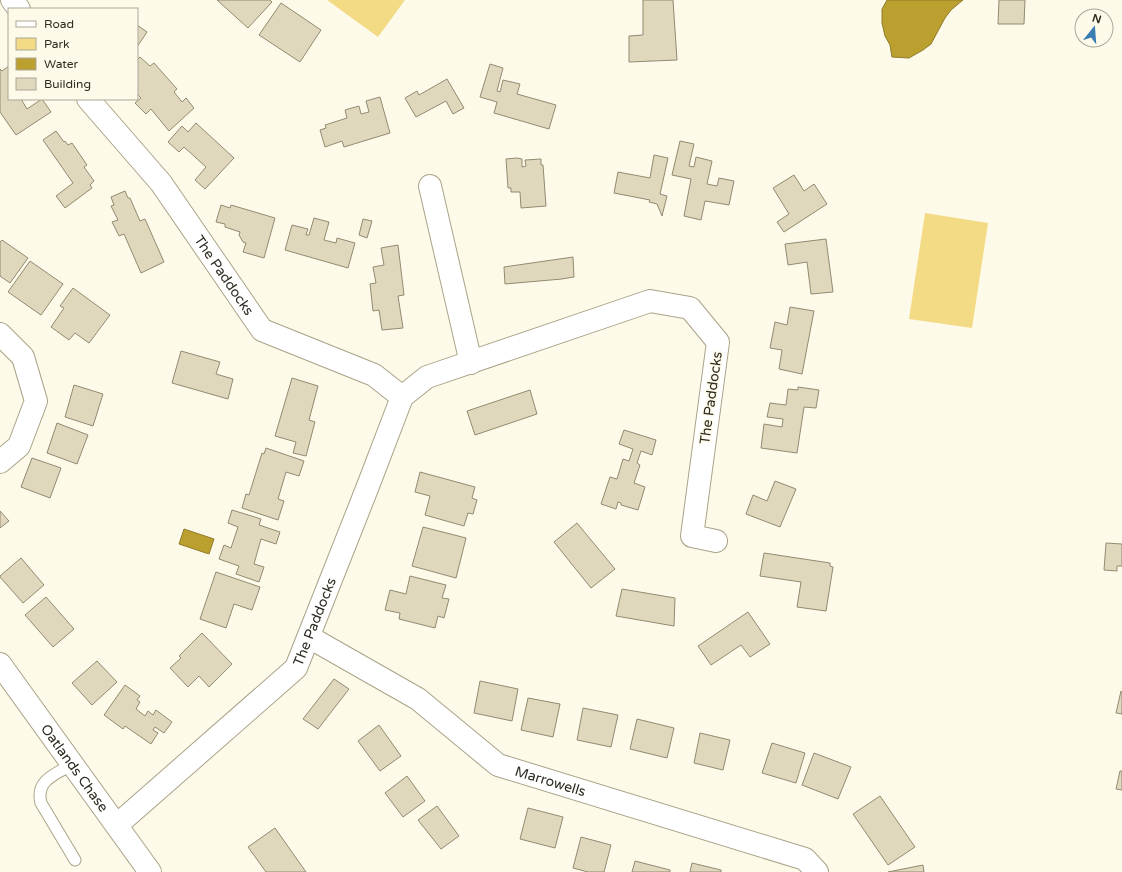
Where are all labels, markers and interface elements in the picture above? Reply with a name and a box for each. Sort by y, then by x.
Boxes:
legend [8,8,138,100]
north arrow [1074,8,1114,48]
text: N [1091,11,1103,26]
text: Road [44,17,74,31]
text: Park [44,37,70,51]
text: Water [44,57,79,71]
text: Building [44,77,91,91]
street label: The Paddocks [191,232,258,319]
street label: The Paddocks [696,350,726,445]
street label: The Paddocks [289,575,340,668]
street label: Oatlands Chase [37,721,112,815]
street label: Marrowells [513,762,588,800]

